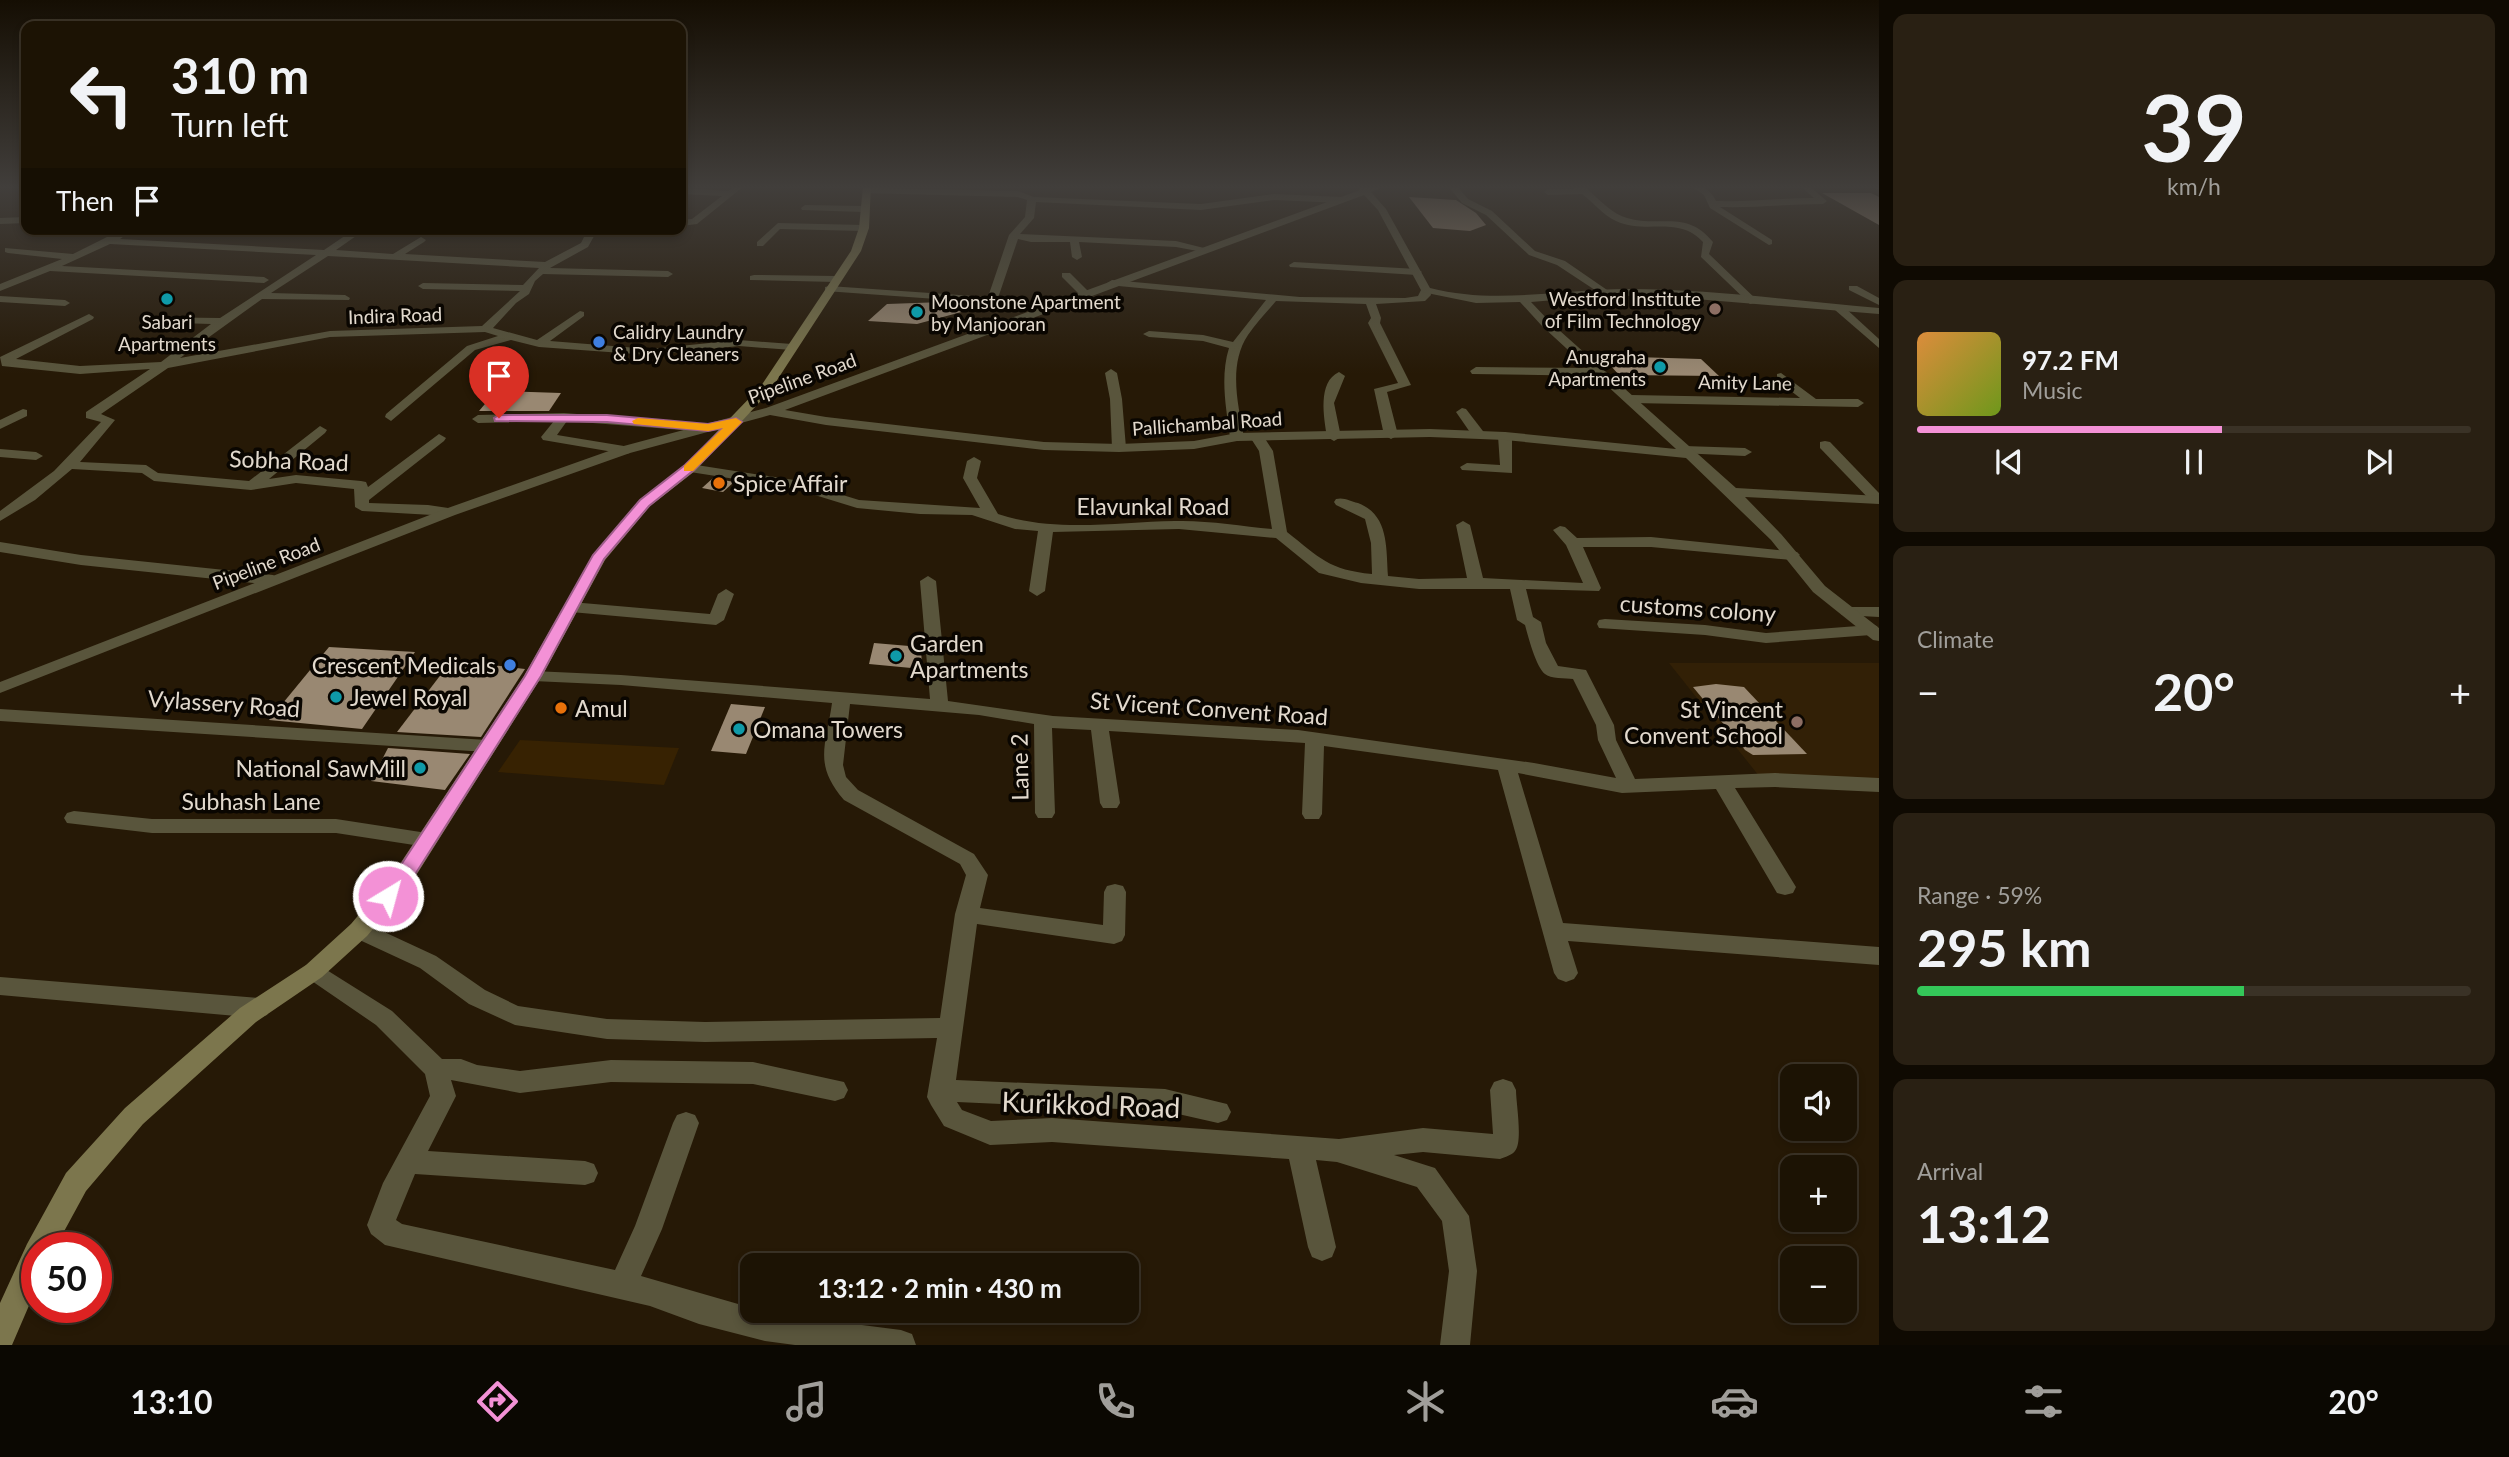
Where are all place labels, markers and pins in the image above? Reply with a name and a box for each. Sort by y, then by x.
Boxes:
place label: Westford Institute of Film Technology [1545,287,1701,332]
place label: Moonstone Apartment by Manjooran [931,290,1121,335]
marker: Sabari Apartments [159,291,175,307]
marker: Westford Institute of Film Technology [1707,301,1723,317]
marker: Moonstone Apartment by Manjooran [909,304,925,320]
place label: Sabari Apartments [118,310,216,355]
place label: Calidry Laundry & Dry Cleaners [613,320,744,365]
marker: Calidry Laundry & Dry Cleaners [591,334,607,350]
place label: Anugraha Apartments [1548,345,1646,390]
pin [469,346,529,418]
marker: Anugraha Apartments [1652,359,1668,375]
place label: Spice Affair [733,469,848,497]
marker: Spice Affair [711,475,727,491]
place label: Garden Apartments [910,629,1028,683]
marker: Garden Apartments [888,648,904,664]
place label: Crescent Medicals [312,651,496,679]
marker: Crescent Medicals [502,657,518,673]
place label: Jewel Royal [350,683,468,711]
marker: Jewel Royal [328,689,344,705]
place label: Amul [575,694,628,722]
place label: St Vincent Convent School [1624,695,1784,749]
marker: Amul [553,700,569,716]
marker: St Vincent Convent School [1789,714,1805,730]
place label: Omana Towers [753,715,903,743]
marker: Omana Towers [731,721,747,737]
place label: National SawMill [236,754,406,782]
marker: National SawMill [412,760,428,776]

